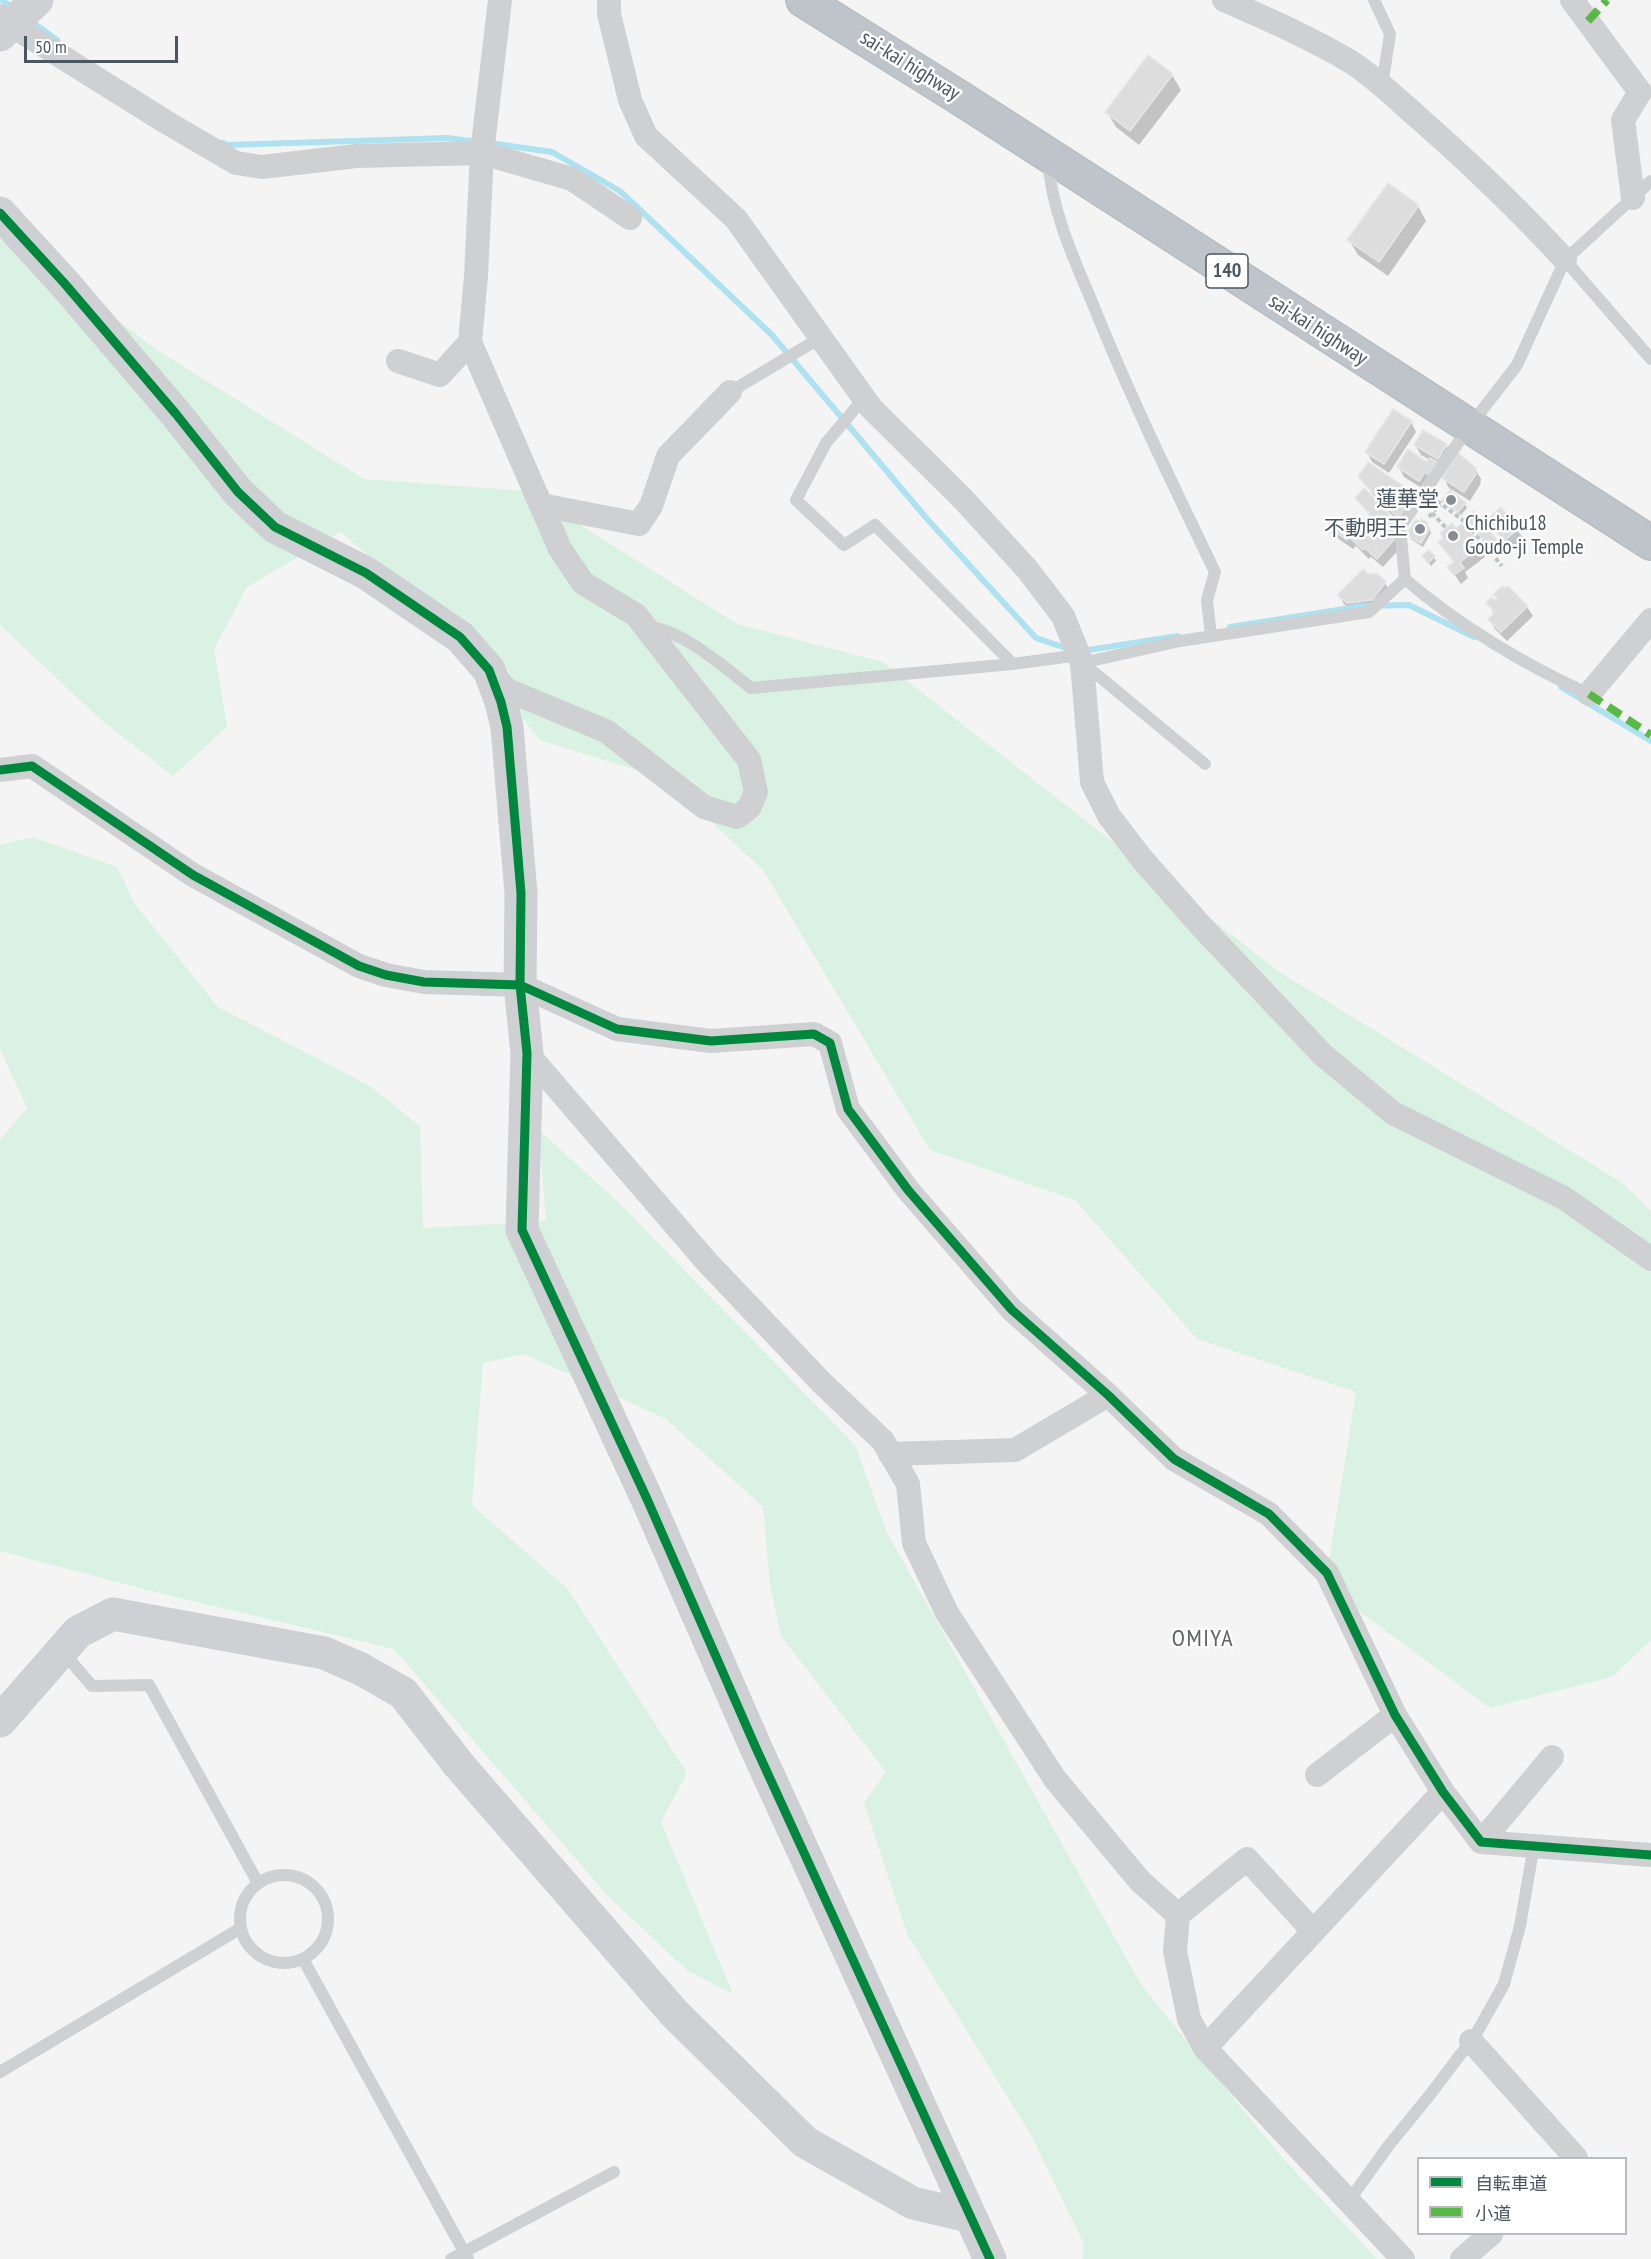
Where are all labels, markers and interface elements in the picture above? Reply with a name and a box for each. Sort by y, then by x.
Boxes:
scale bar [27,24,182,62]
street label: sai-kai highway [856,26,964,106]
text: 50 m [35,35,67,58]
road number: 140 [1206,254,1248,288]
street label: sai-kai highway [1264,289,1372,371]
place label: 蓮華堂 [1376,487,1439,513]
marker: 蓮華堂 [1444,493,1458,507]
place label: Chichibu18 Goudo-ji Temple [1465,511,1584,561]
place label: 不動明王 [1324,516,1408,542]
marker: 不動明王 [1413,522,1427,536]
marker: Chichibu18 Goudo-ji Temple [1446,529,1460,543]
district label: OMIYA [1172,1625,1234,1653]
legend [1417,2157,1627,2235]
text: 自転車道 [1475,2172,1547,2195]
text: 小道 [1475,2202,1511,2225]

